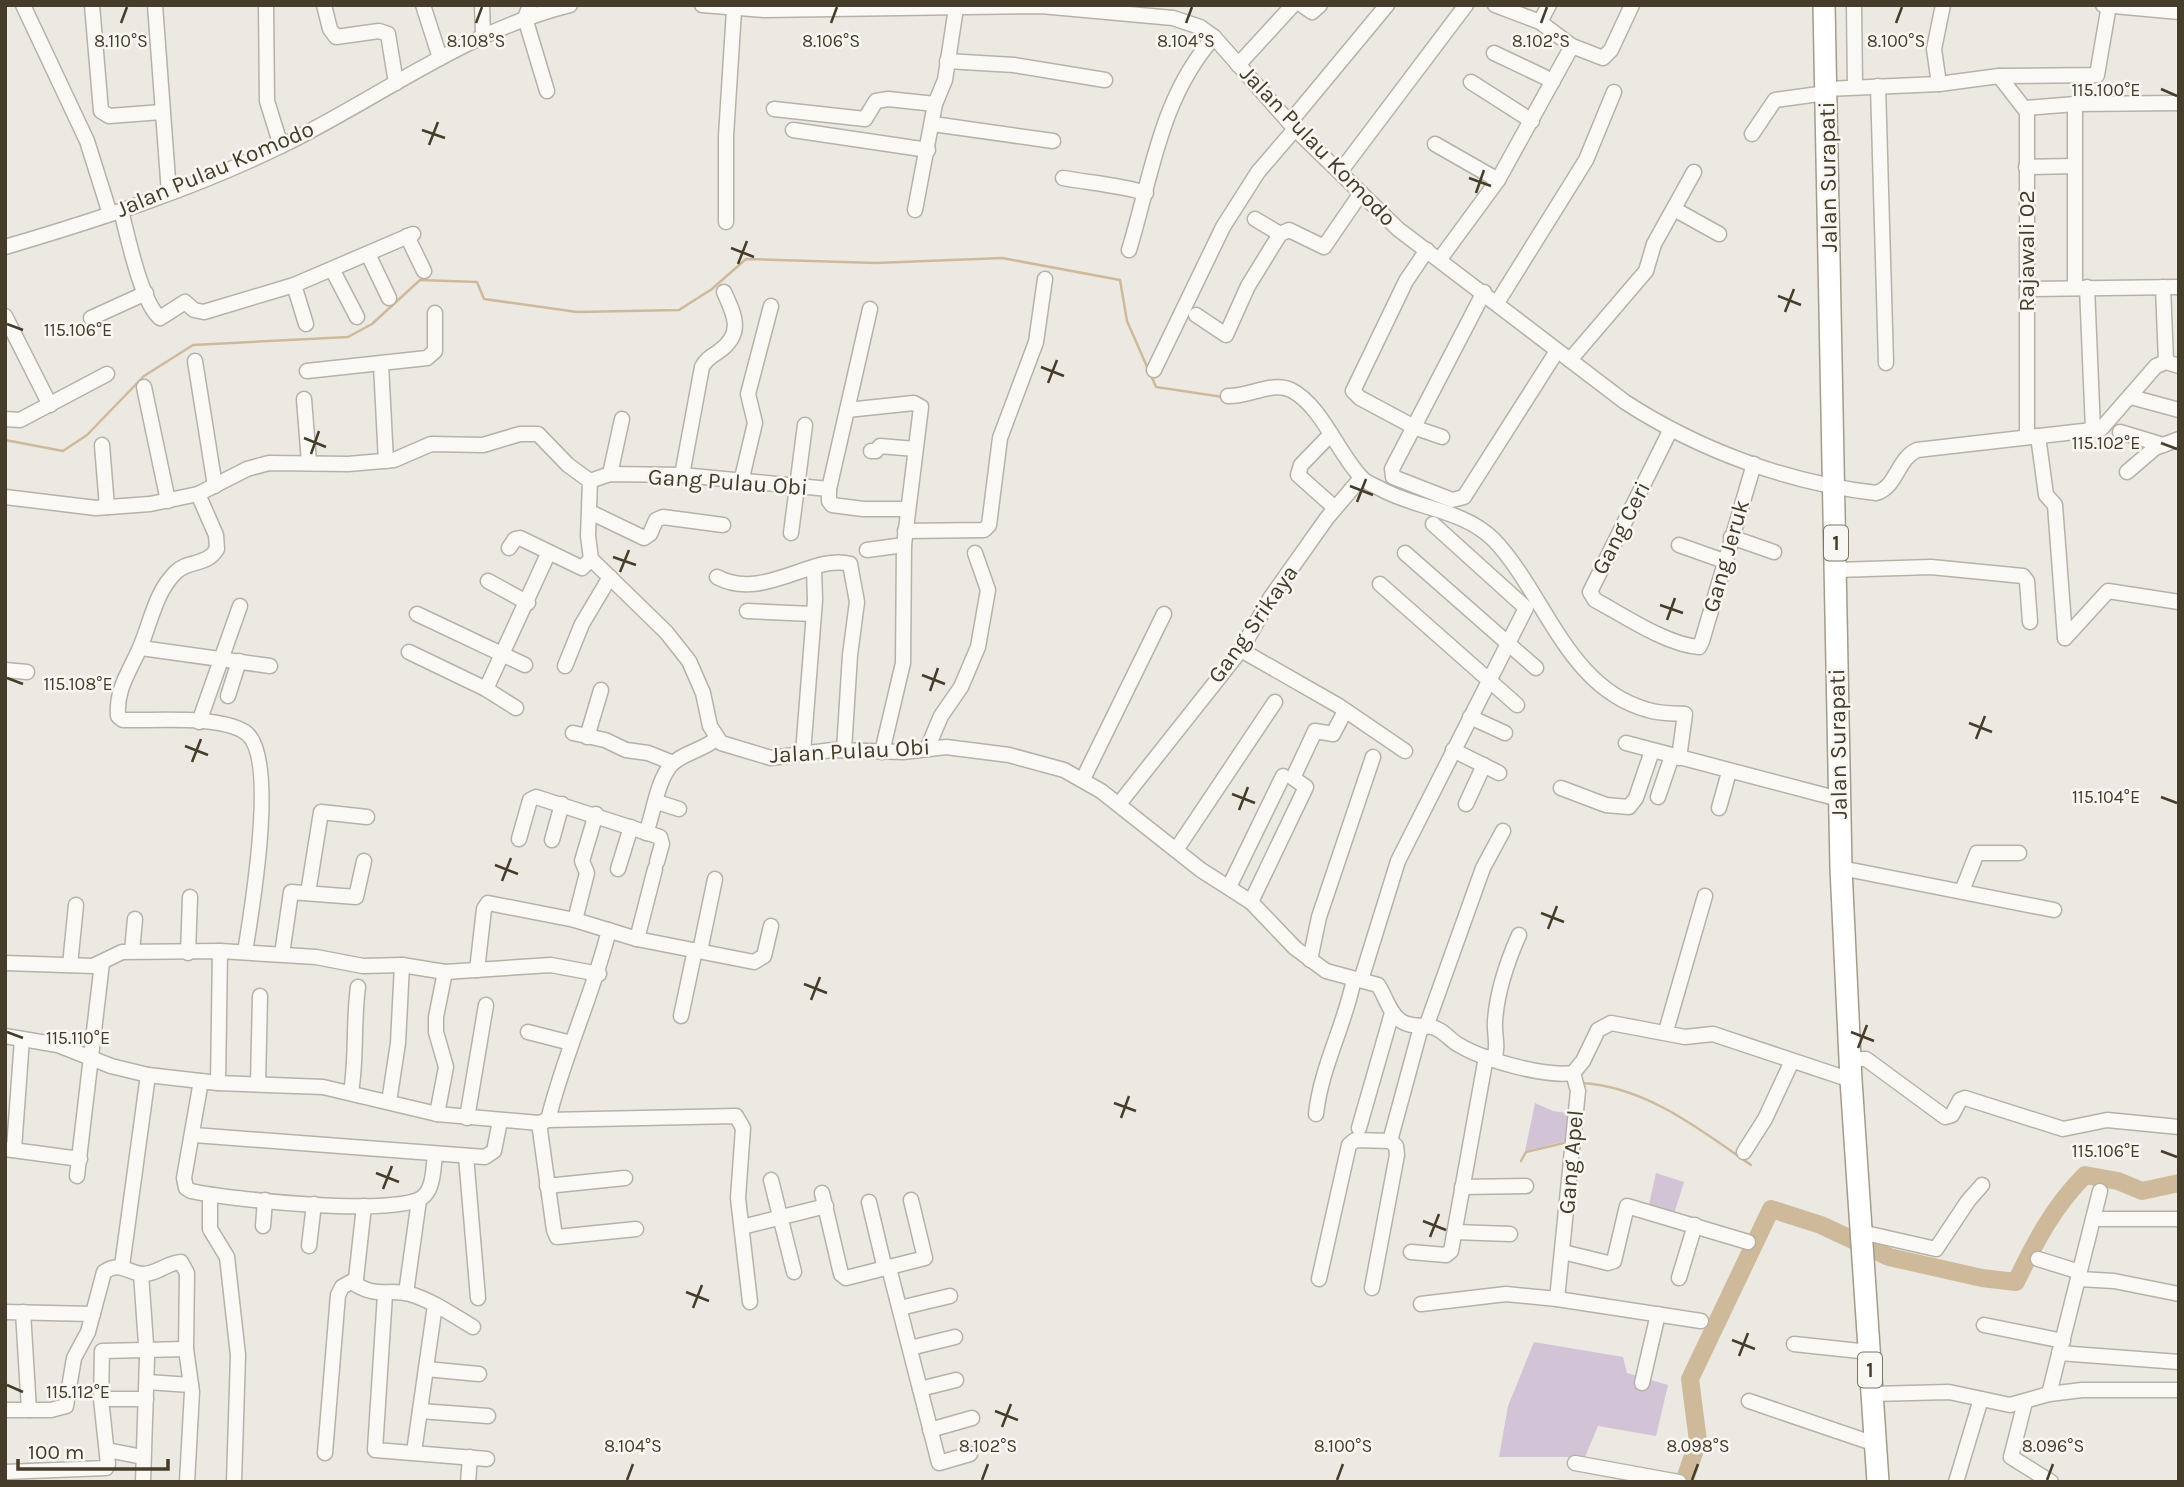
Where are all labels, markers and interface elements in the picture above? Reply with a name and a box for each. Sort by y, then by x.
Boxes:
text: 8.110°S [94,30,148,52]
text: 8.108°S [447,30,505,52]
text: 8.106°S [802,30,860,52]
text: 8.104°S [1157,30,1215,52]
text: 8.102°S [1512,30,1570,52]
text: 8.100°S [1867,30,1925,52]
street label: Jalan Pulau Komodo [1235,60,1401,232]
text: 115.100°E [2072,79,2140,101]
street label: Jalan Surapati [1813,101,1843,253]
street label: Jalan Pulau Komodo [112,115,318,223]
street label: Rajawali 02 [2013,190,2040,312]
text: 115.106°E [44,319,112,341]
text: 115.102°E [2072,432,2140,454]
street label: Gang Pulau Obi [647,463,809,501]
street label: Gang Ceri [1586,477,1656,579]
street label: Gang Jeruk [1697,496,1755,616]
road number: 1 [1824,526,1848,560]
street label: Gang Srikaya [1202,560,1304,688]
street label: Jalan Surapati [1823,668,1853,820]
text: 115.108°E [43,673,113,695]
street label: Jalan Pulau Obi [769,733,931,769]
text: 115.104°E [2072,786,2140,808]
text: 115.110°E [46,1027,110,1049]
street label: Gang Apel [1553,1109,1589,1215]
text: 115.106°E [2072,1140,2140,1162]
road number: 1 [1858,1352,1882,1388]
text: 115.112°E [46,1381,110,1403]
scale bar [18,1428,168,1472]
text: 8.104°S [604,1435,662,1457]
text: 8.102°S [959,1435,1017,1457]
text: 8.100°S [1314,1435,1372,1457]
text: 8.098°S [1666,1435,1730,1457]
text: 8.096°S [2022,1435,2084,1457]
text: 100 m [28,1440,85,1464]

